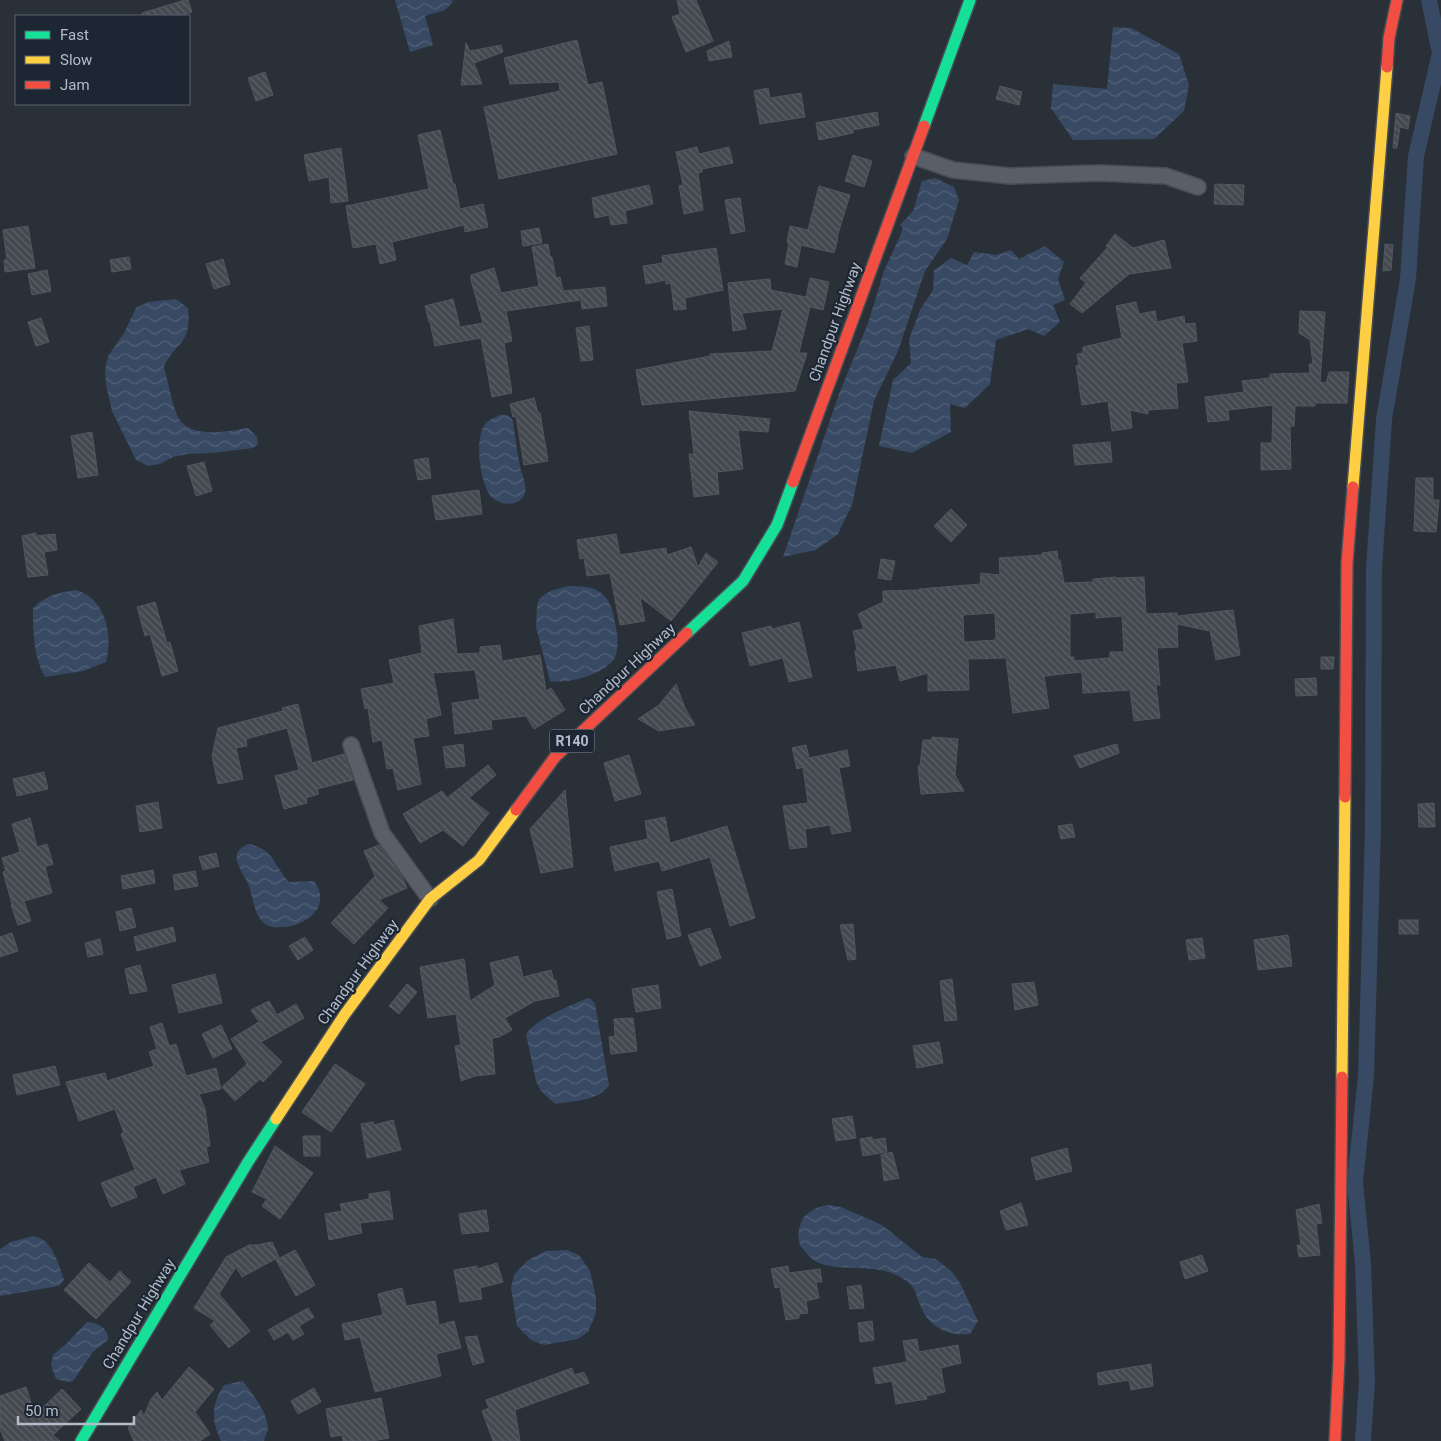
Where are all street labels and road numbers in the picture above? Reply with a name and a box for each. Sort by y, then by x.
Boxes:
street label: Chandpur Highway [805,260,865,384]
street label: Chandpur Highway [575,619,679,719]
road number: R140 [550,729,594,752]
street label: Chandpur Highway [314,916,402,1028]
street label: Chandpur Highway [99,1255,179,1373]

